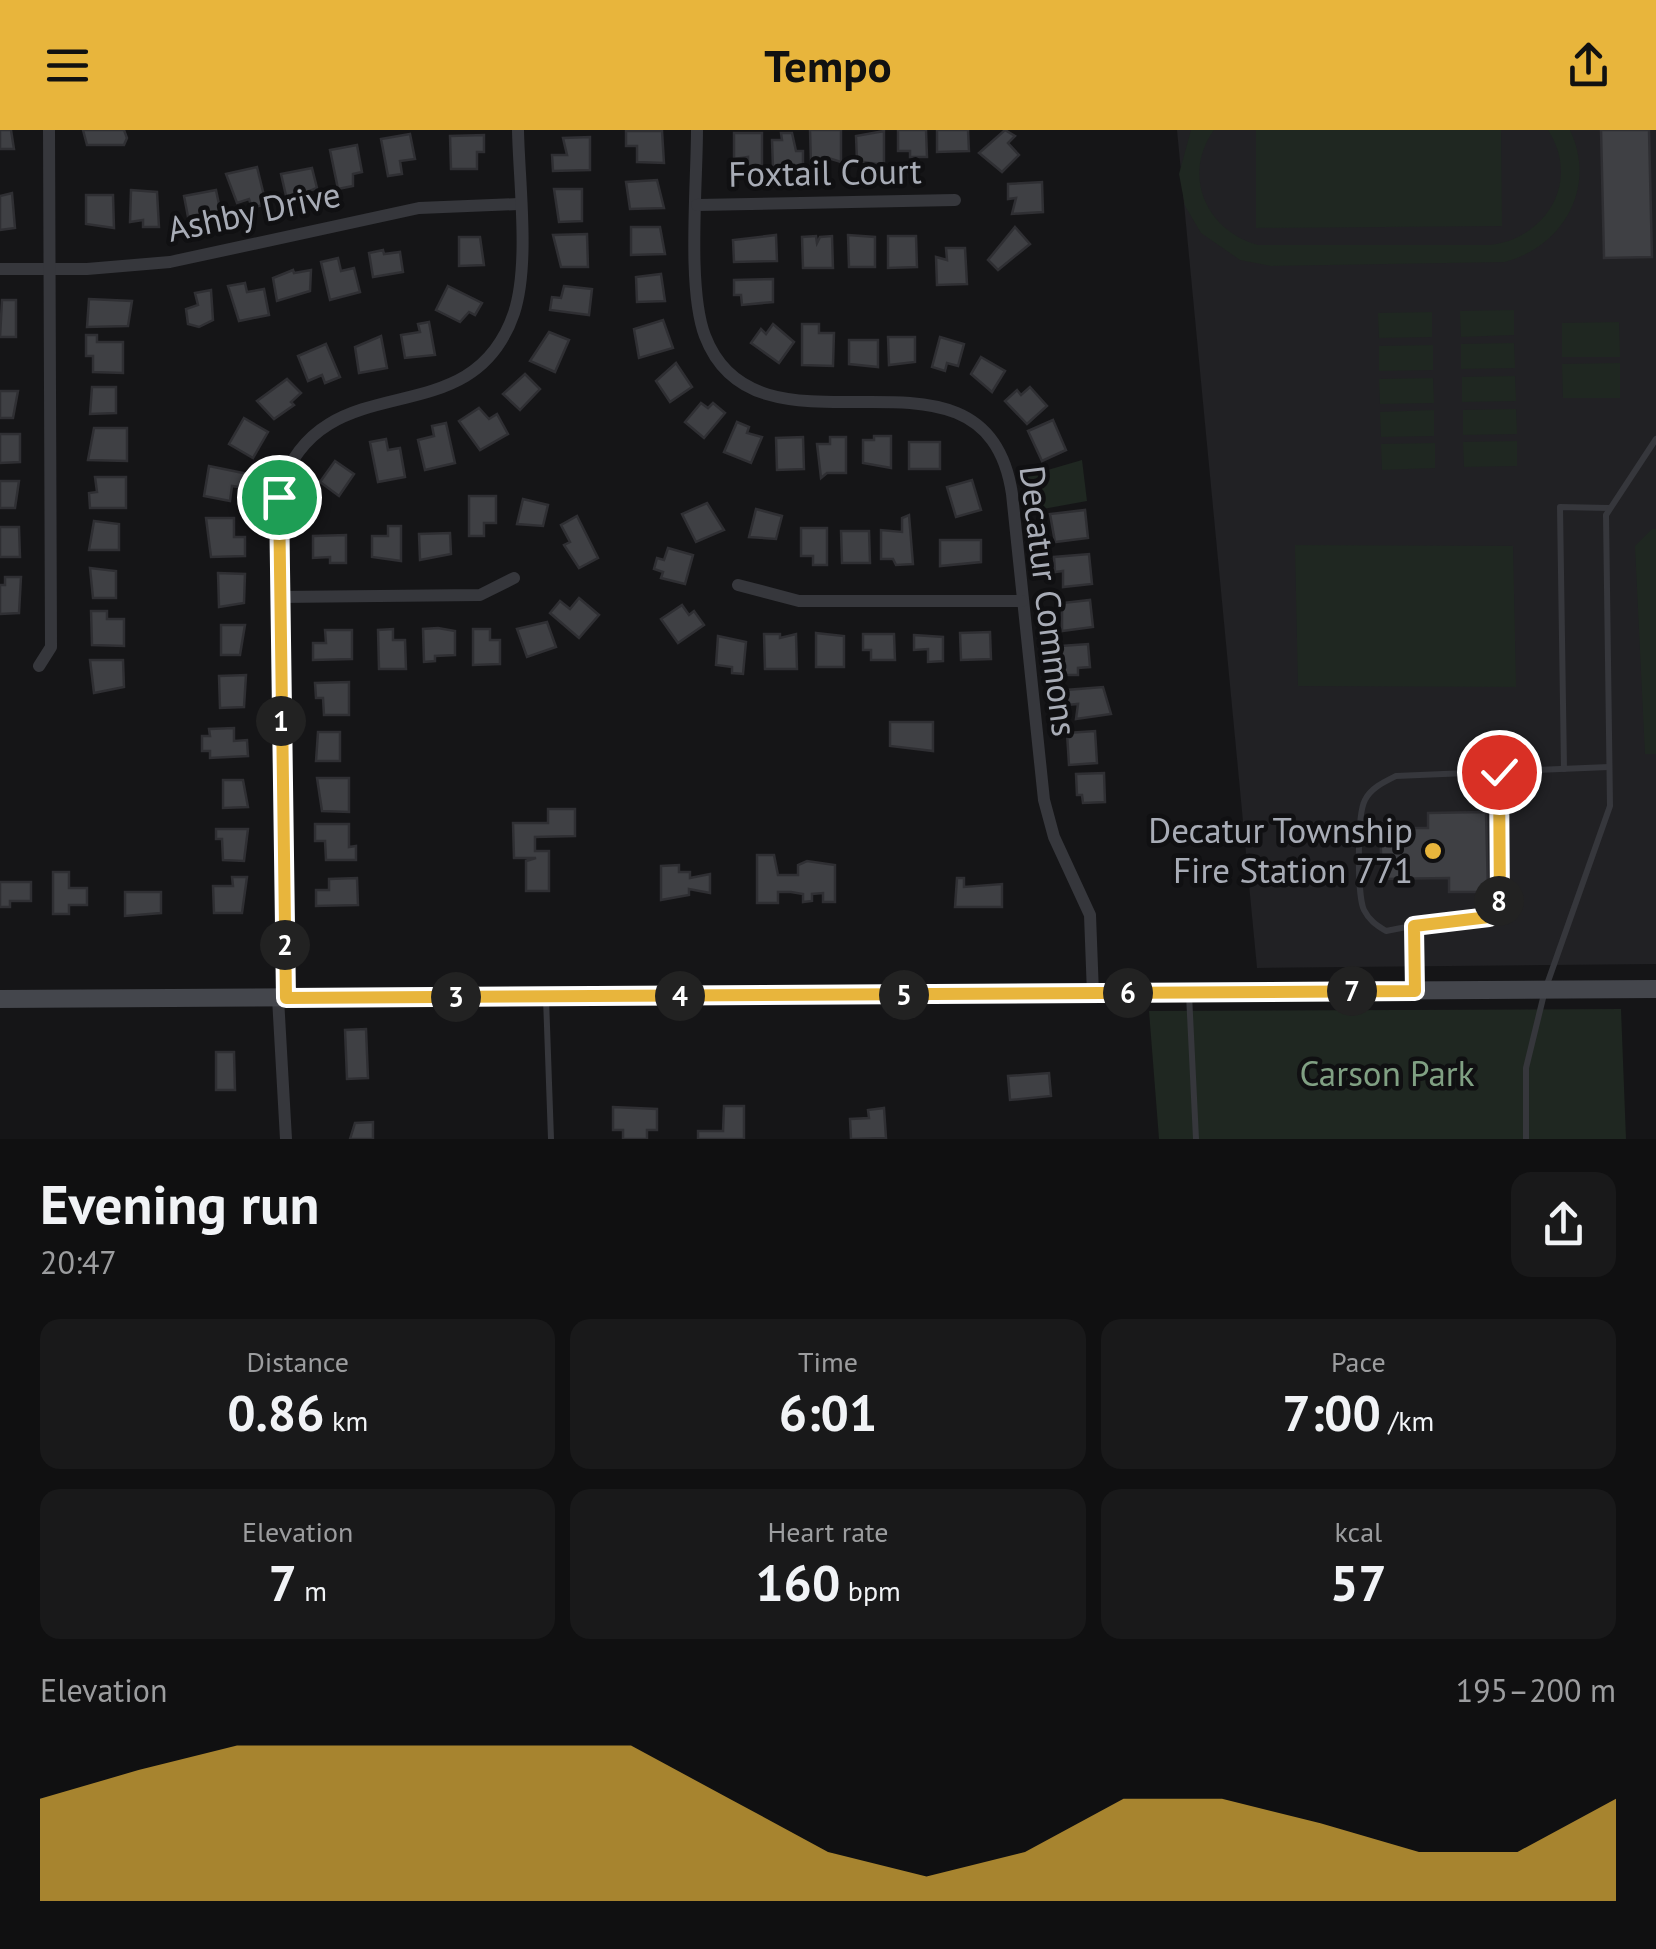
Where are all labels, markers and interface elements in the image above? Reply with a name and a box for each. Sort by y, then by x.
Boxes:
text: Tempo [764,36,892,94]
icon: menu [40,38,95,93]
icon: share [1561,38,1616,93]
street label: Foxtail Court [728,147,922,197]
street label: Ashby Drive [163,170,344,252]
pin [237,455,322,540]
street label: Decatur Commons [1010,463,1088,739]
icon: arrive [252,470,307,525]
pin: 1 [256,696,306,746]
text: 1 [273,702,289,739]
pin [1457,730,1542,815]
icon: check [1472,745,1527,800]
place label: Decatur Township Fire Station 771 [1148,807,1413,893]
marker: Decatur Township Fire Station 771 [1422,840,1444,862]
pin: 8 [1474,876,1524,926]
text: 8 [1491,882,1507,919]
pin: 2 [260,920,310,970]
text: 2 [277,926,293,963]
pin: 7 [1327,966,1377,1016]
pin: 6 [1103,968,1153,1018]
pin: 5 [879,970,929,1020]
pin: 4 [655,971,705,1021]
pin: 3 [431,972,481,1022]
text: 7 [1344,972,1360,1009]
text: 6 [1120,974,1136,1011]
text: 5 [896,976,912,1013]
text: 4 [672,977,688,1014]
text: 3 [448,978,464,1015]
park label: Carson Park [1299,1050,1475,1096]
text: Evening run [40,1168,320,1239]
button: share [1511,1172,1616,1277]
text: 20:47 [40,1241,117,1283]
text: Distance [246,1343,349,1380]
text: Time [798,1343,858,1380]
text: Pace [1331,1343,1386,1380]
text: 0.86 [227,1380,325,1445]
text: 6:01 [779,1380,877,1445]
text: 7:00 [1282,1380,1381,1445]
text: km [325,1402,368,1439]
text: /km [1381,1402,1434,1439]
text: Elevation [242,1513,353,1550]
text: Heart rate [767,1513,889,1550]
text: kcal [1334,1513,1382,1550]
text: 7 [268,1550,297,1615]
text: 160 [755,1550,840,1615]
text: 57 [1330,1550,1387,1615]
text: m [297,1572,327,1609]
text: bpm [840,1572,901,1609]
text: Elevation [40,1669,167,1711]
text: 195–200 m [1456,1669,1616,1711]

